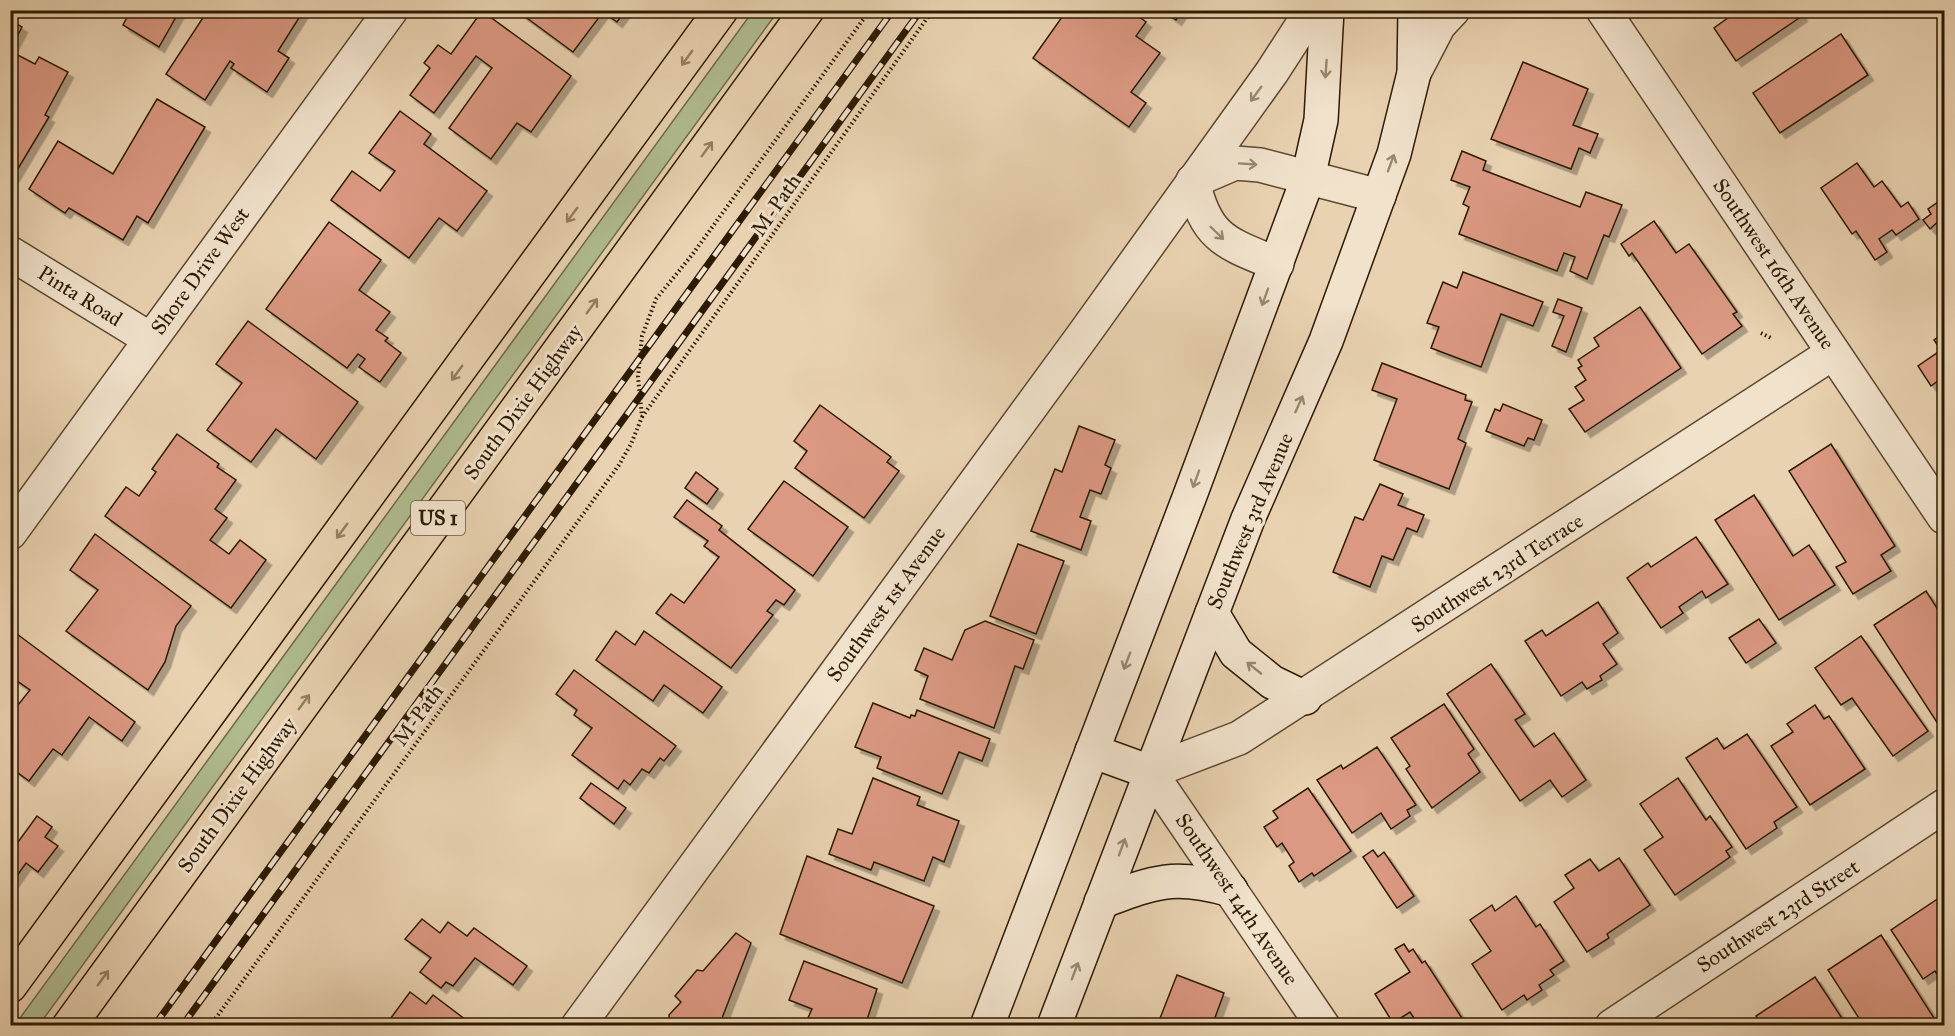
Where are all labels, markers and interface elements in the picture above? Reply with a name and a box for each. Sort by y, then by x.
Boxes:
one-way arrow [681,49,693,65]
one-way arrow [1320,58,1331,78]
one-way arrow [1250,85,1262,101]
one-way arrow [701,141,713,157]
one-way arrow [1386,154,1397,173]
one-way arrow [1238,159,1258,170]
street label: M-Path [745,169,807,241]
street label: Southwest 16th Avenue [1707,174,1841,355]
street label: Shore Drive West [145,202,255,340]
one-way arrow [566,207,578,223]
one-way arrow [1210,226,1225,240]
street label: Pinta Road [33,260,127,332]
one-way arrow [1258,287,1269,305]
one-way arrow [586,299,598,315]
street label: South Dixie Highway [458,318,589,485]
one-way arrow [451,364,463,380]
one-way arrow [1294,395,1305,413]
street label: Southwest 3rd Avenue [1201,429,1299,613]
one-way arrow [1190,469,1201,488]
road number: US 1 [411,501,465,535]
street label: Southwest 23rd Terrace [1406,507,1588,638]
street label: Southwest 1st Avenue [821,521,951,687]
one-way arrow [336,522,349,538]
one-way arrow [1120,652,1131,670]
one-way arrow [1247,662,1263,675]
street label: M-Path [387,679,449,751]
one-way arrow [298,694,311,710]
street label: South Dixie Highway [172,711,303,878]
street label: Southwest 14th Avenue [1170,808,1304,990]
one-way arrow [1117,838,1128,857]
street label: Southwest 23rd Street [1692,853,1865,978]
one-way arrow [1070,962,1081,981]
one-way arrow [97,971,109,987]

